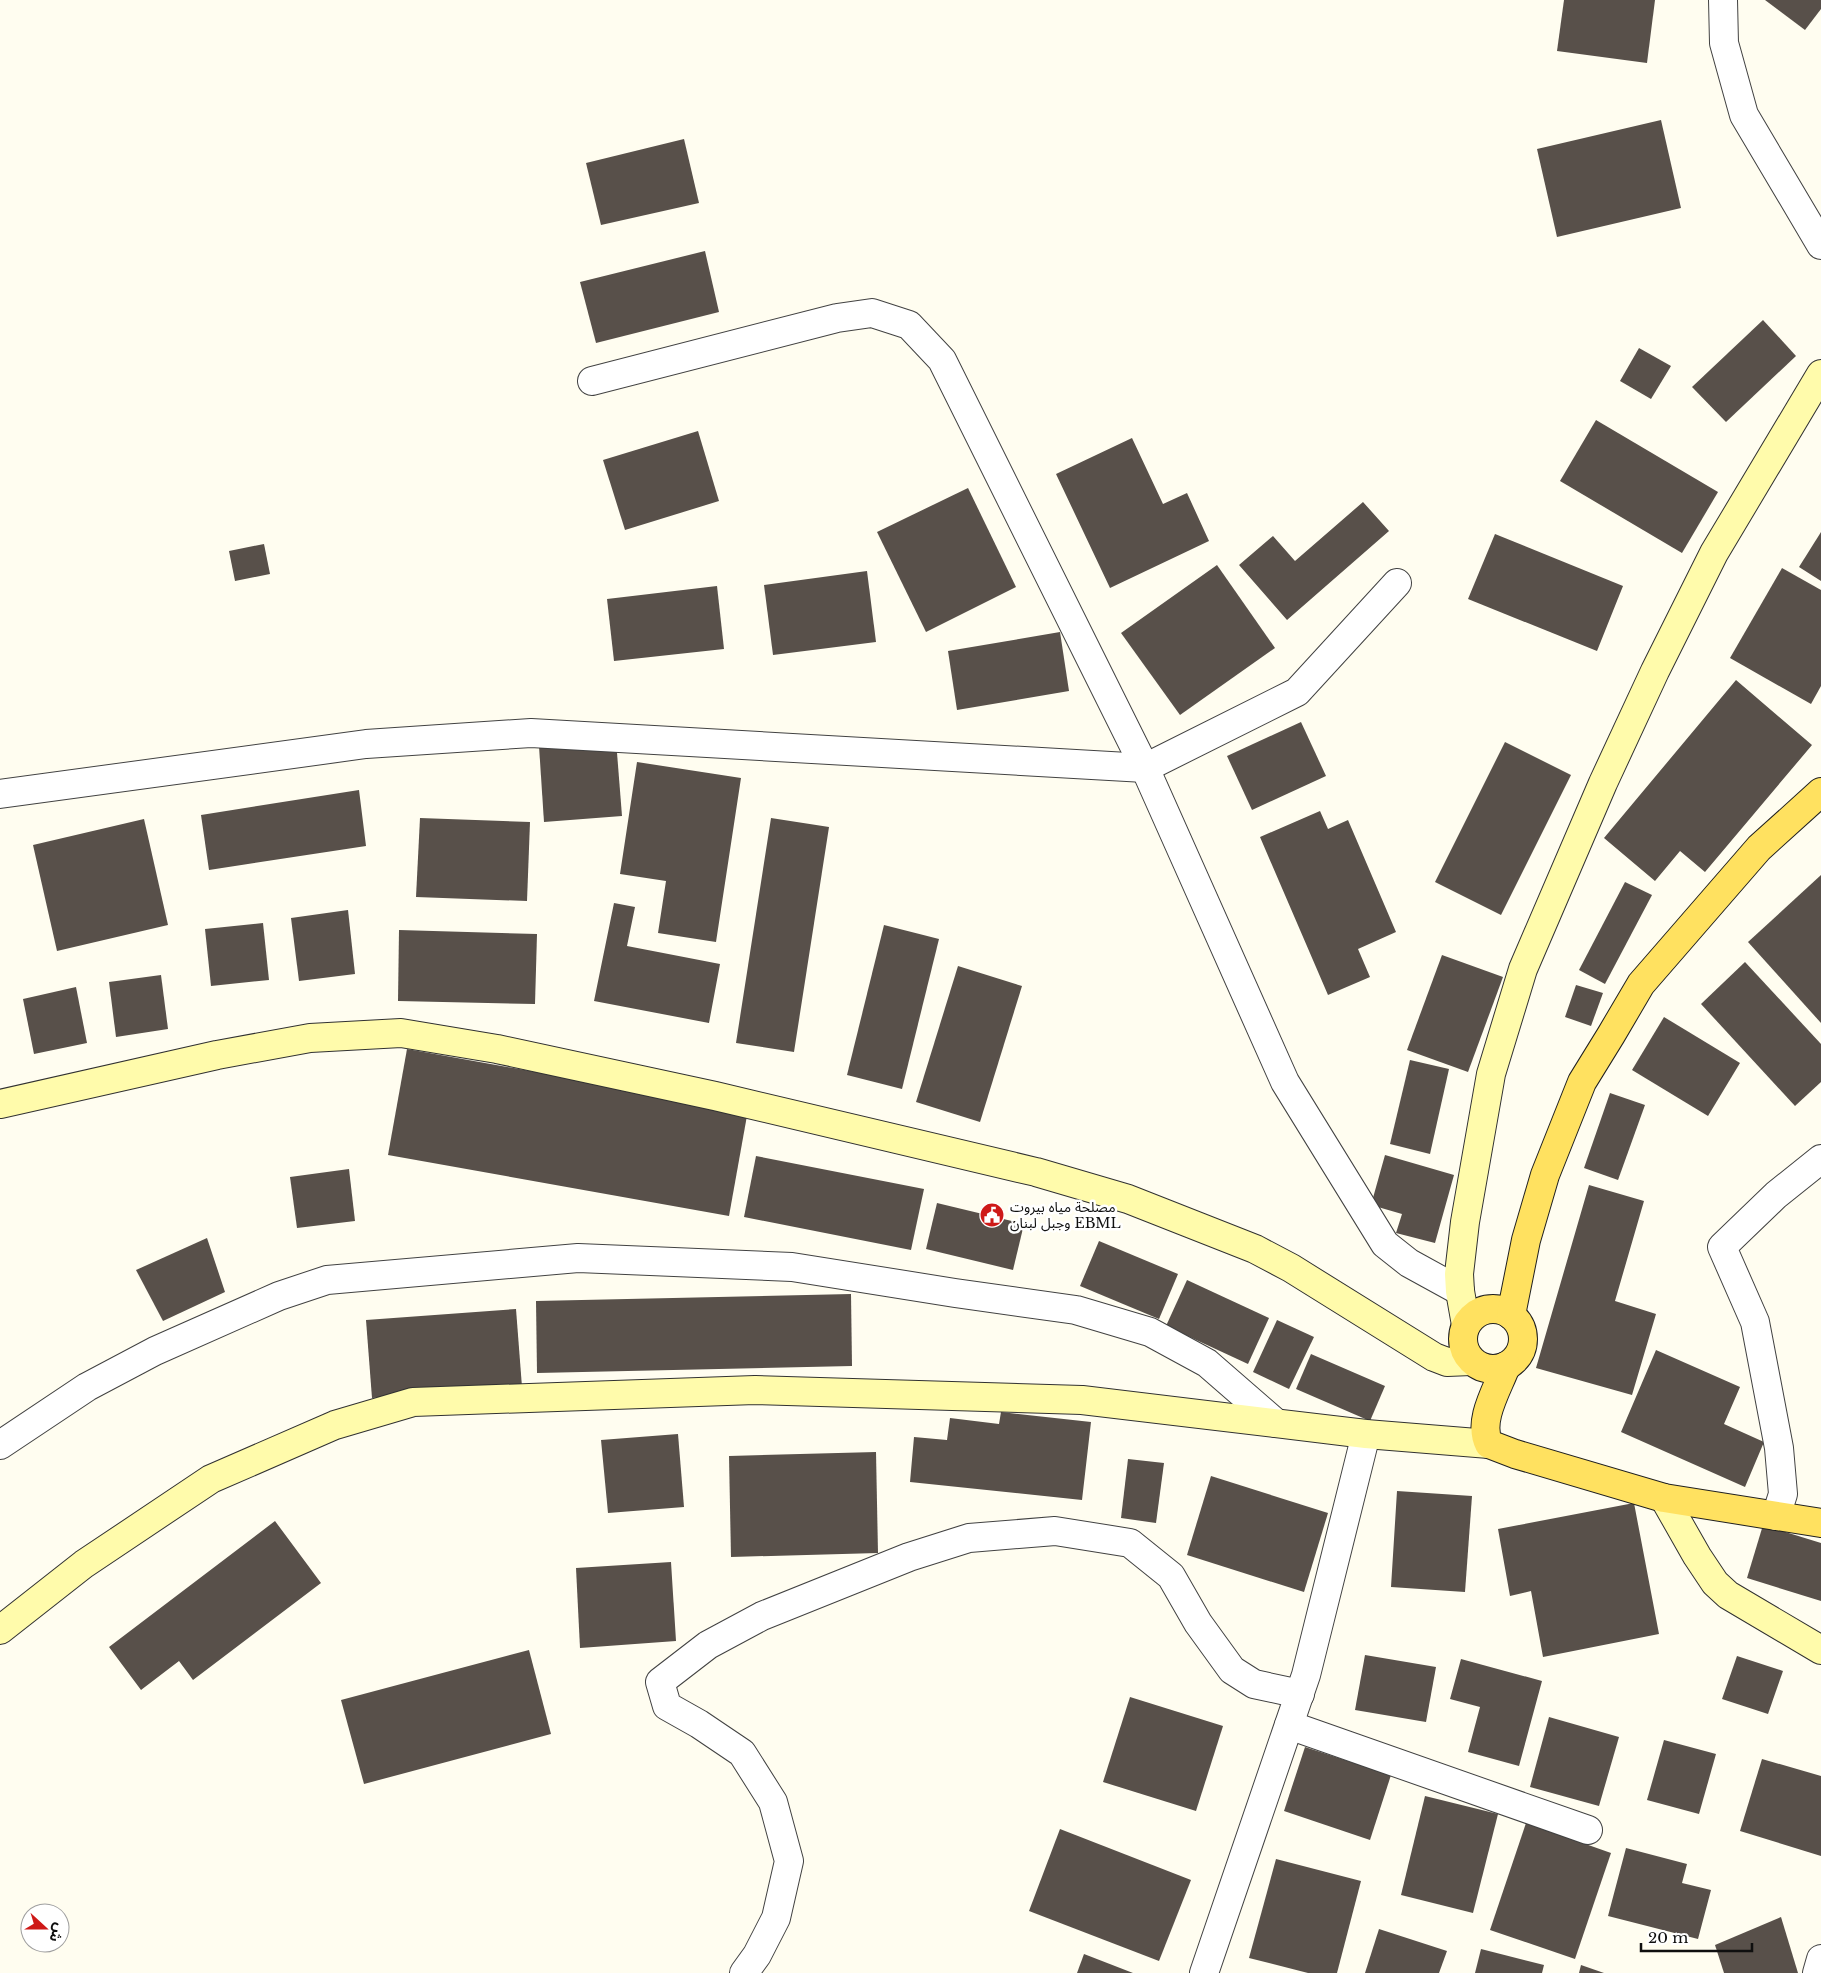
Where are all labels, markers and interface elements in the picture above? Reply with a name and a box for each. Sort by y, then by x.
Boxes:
place label: مصلحة مياه بيروت وجبل لبنان EBML [1010,1198,1121,1232]
public building icon: مصلحة مياه بيروت وجبل لبنان EBML [979,1202,1005,1228]
north arrow [20,1903,70,1953]
text: ش [45,1920,69,1945]
scale bar [1641,1920,1752,1952]
text: 20 m [1648,1928,1688,1947]

